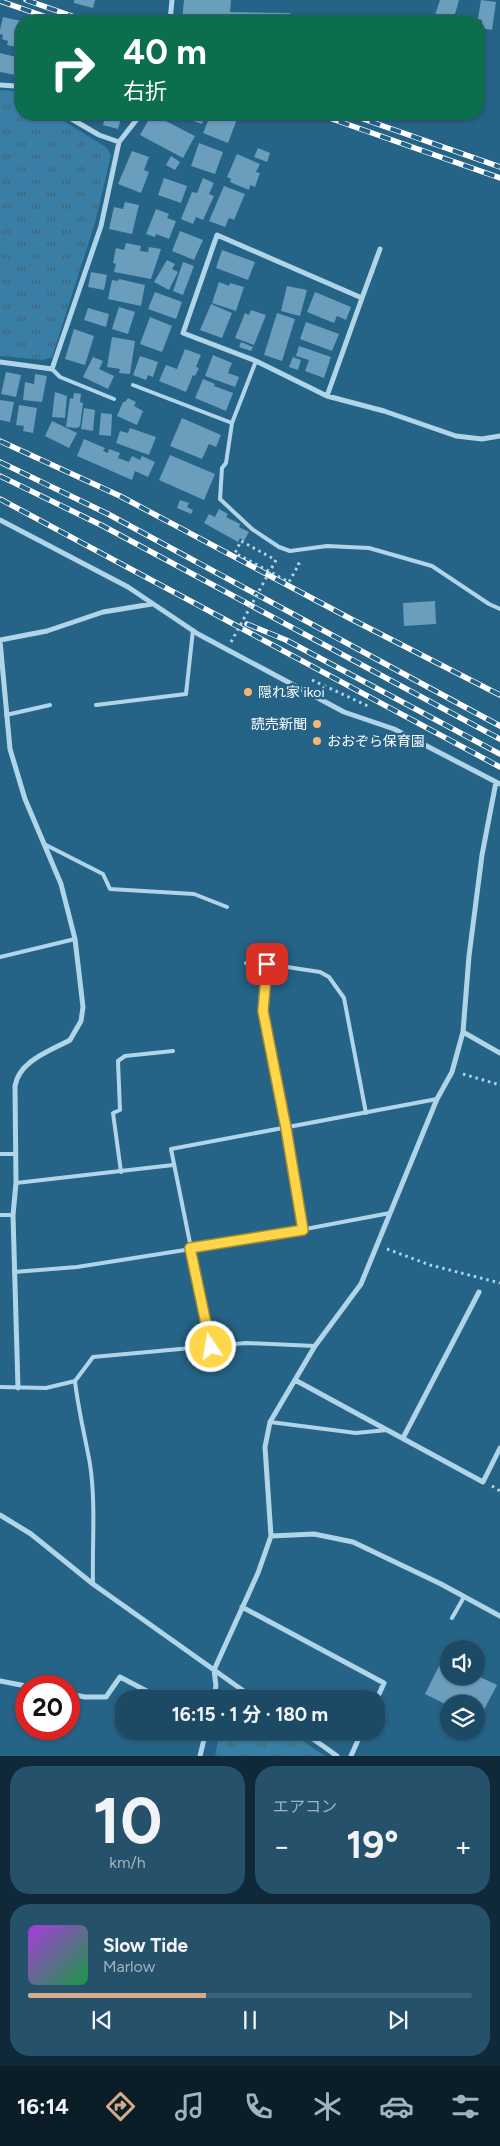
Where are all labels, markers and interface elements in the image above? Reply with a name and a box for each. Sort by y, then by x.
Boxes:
text: 40 m [123,31,207,73]
icon: right [40,35,105,100]
text: 右折 [123,78,167,105]
place label: 隠れ家 ikoi [258,684,325,701]
marker: 隠れ家 ikoi [242,686,254,698]
place label: 読売新聞 [251,716,307,733]
marker: 読売新聞 [311,718,323,730]
place label: おおぞら保育園 [327,733,425,750]
marker: おおぞら保育園 [311,735,323,747]
pin [246,943,288,985]
icon: arrive [253,950,281,978]
position arrow [184,1320,236,1372]
map controls [440,1640,485,1740]
button: sound [440,1640,485,1685]
speed limit sign: 20 [15,1675,80,1740]
button: layers [440,1695,485,1740]
text: 16:15 · 1 分 · 180 m [172,1703,328,1726]
text: 10 [93,1781,162,1859]
text: エアコン [273,1797,337,1816]
text: 19° [346,1822,399,1868]
text: − [273,1829,290,1863]
text: + [455,1829,472,1863]
text: km/h [109,1853,146,1872]
text: Slow Tide [103,1934,188,1957]
text: Marlow [103,1957,155,1976]
icon: previous [88,2006,116,2034]
icon: pause [236,2006,264,2034]
icon: next [384,2006,412,2034]
icon: directions [103,2089,138,2124]
icon: music [172,2089,207,2124]
icon: phone [241,2089,276,2124]
icon: climate [310,2089,345,2124]
icon: car [379,2089,414,2124]
icon: filters [448,2089,483,2124]
text: 16:14 [17,2093,69,2120]

